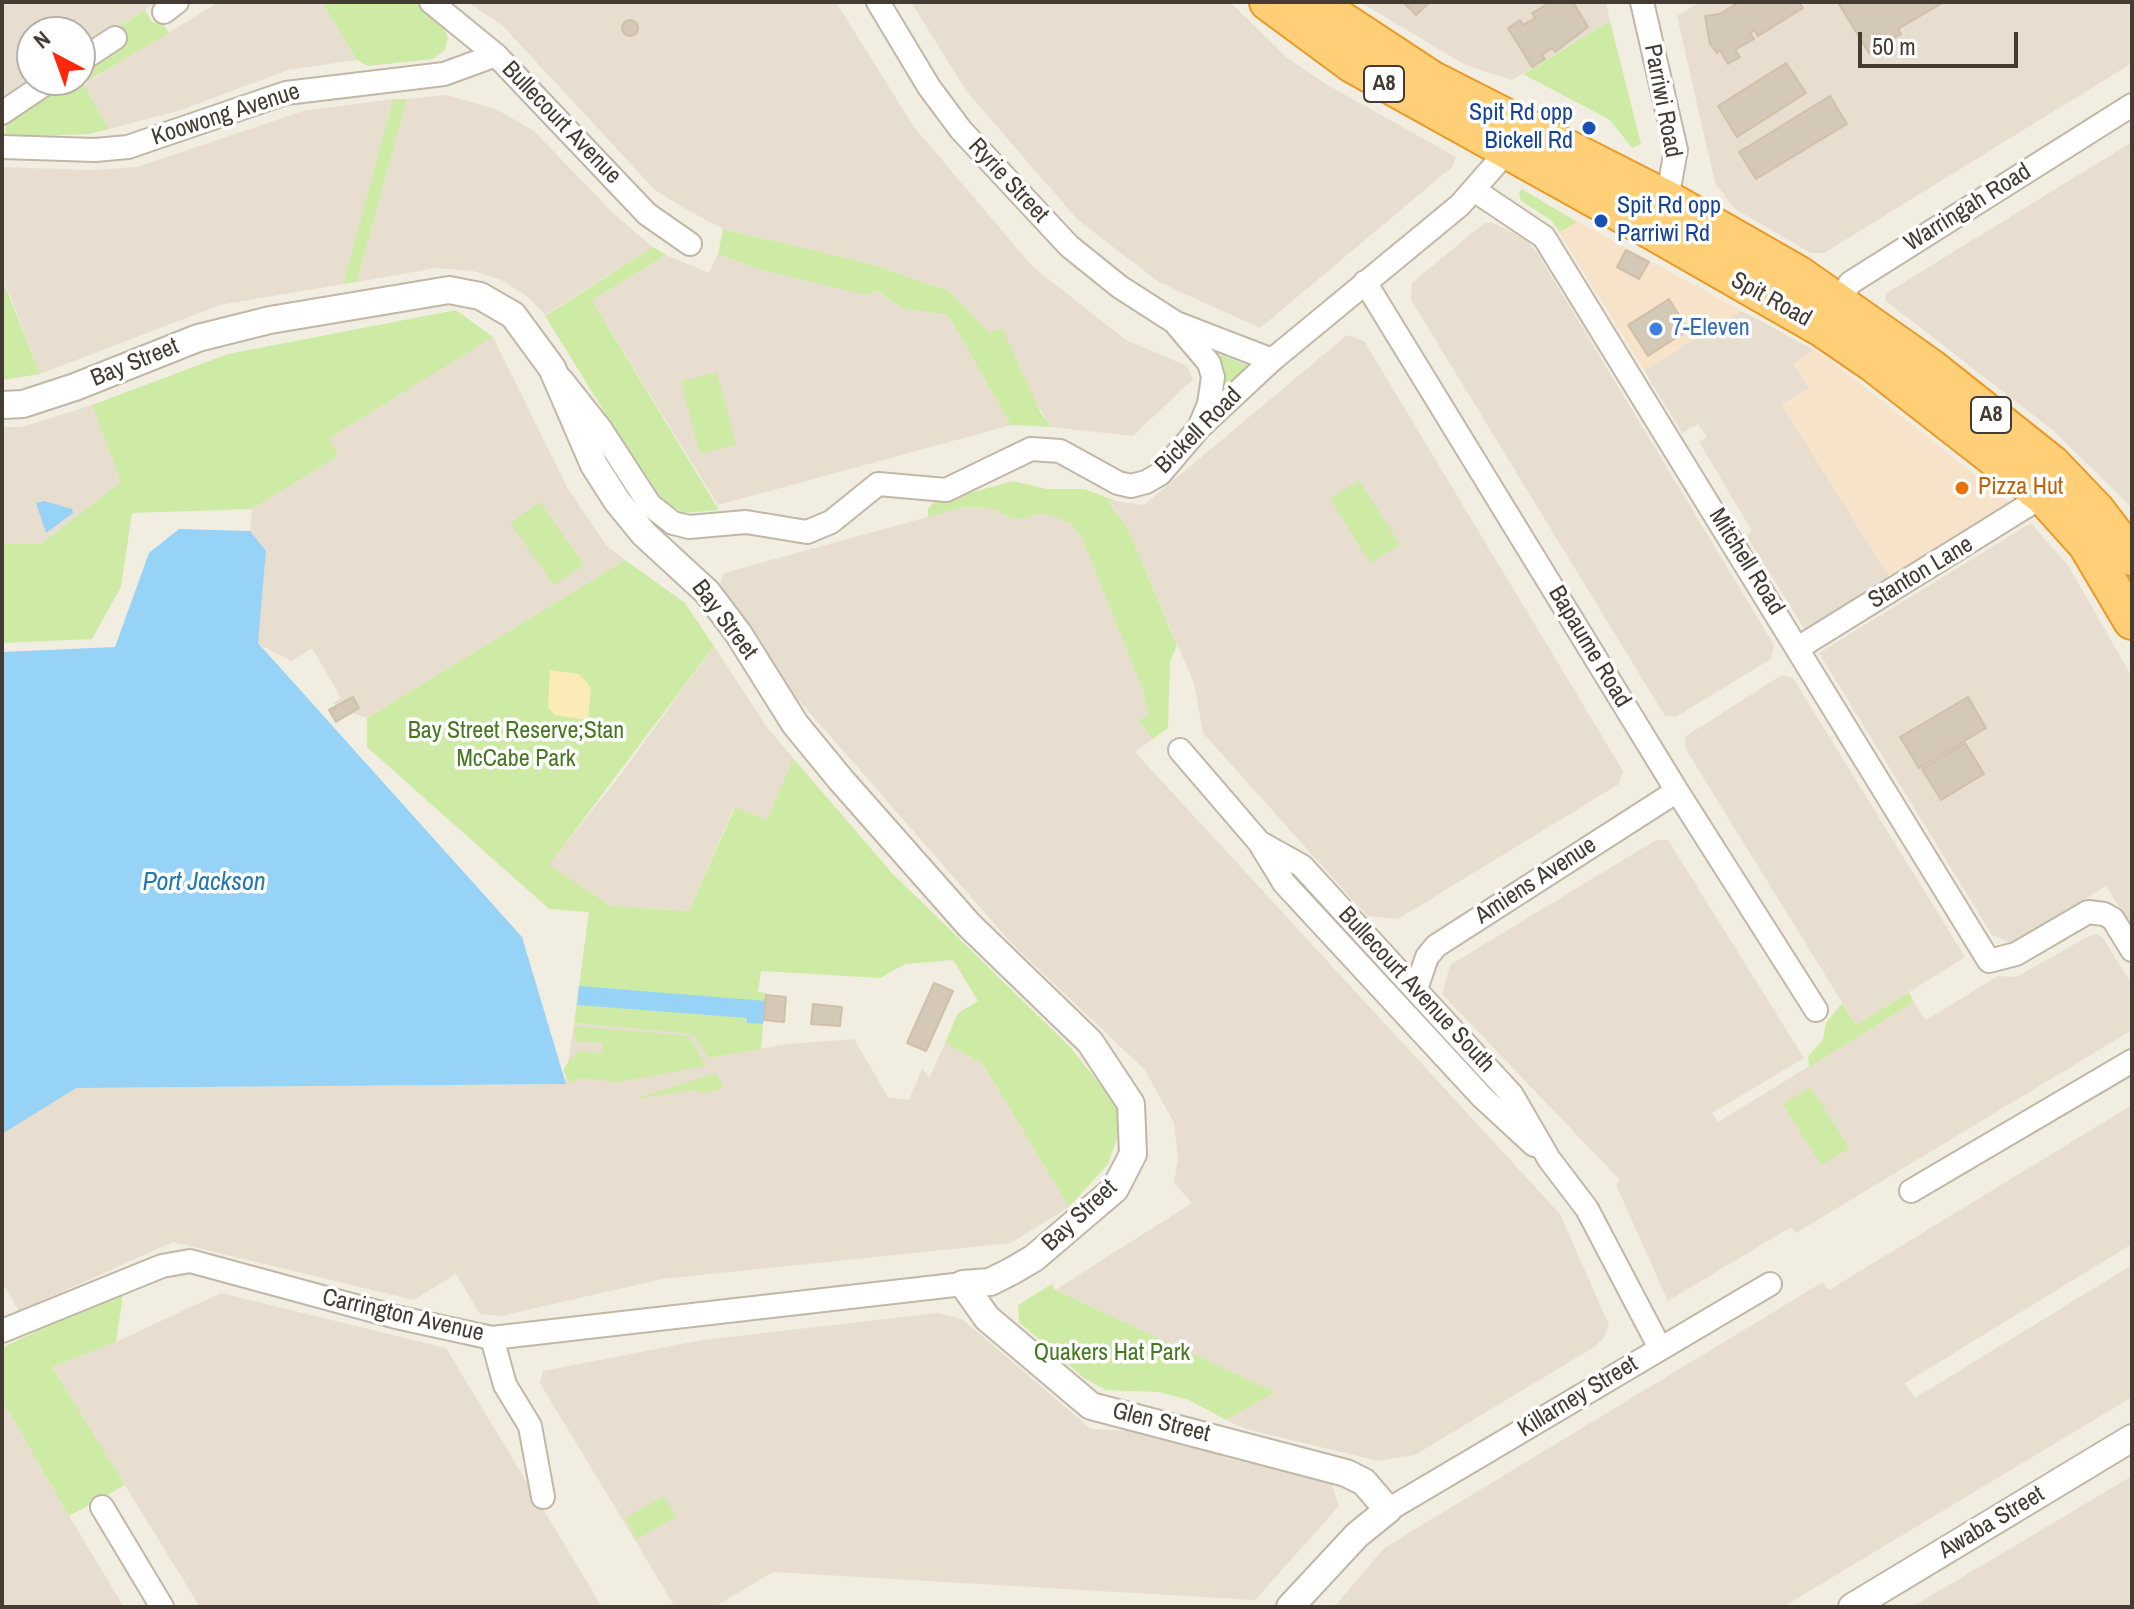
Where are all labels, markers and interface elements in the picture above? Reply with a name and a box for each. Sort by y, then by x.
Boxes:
north arrow [16,16,96,96]
scale bar [1862,16,2022,66]
text: N [27,24,56,55]
text: 50 m [1872,30,1916,62]
street label: Parriwi Road [1637,42,1687,160]
street label: Bullecourt Avenue [495,56,627,190]
road number: A8 [1364,66,1404,102]
street label: Koowong Avenue [148,78,304,152]
place label: Spit Rd opp Bickell Rd [1469,100,1573,156]
marker: Spit Rd opp Bickell Rd [1580,119,1598,137]
street label: Ryrie Street [962,133,1054,229]
street label: Warringah Road [1899,158,2037,258]
place label: Spit Rd opp Parriwi Rd [1617,193,1721,249]
marker: Spit Rd opp Parriwi Rd [1592,212,1610,230]
street label: Spit Road [1726,266,1816,334]
place label: 7-Eleven [1672,315,1750,343]
marker: 7-Eleven [1647,320,1665,338]
street label: Bay Street [87,332,183,394]
street label: Bickell Road [1150,382,1248,480]
road number: A8 [1971,397,2011,433]
place label: Pizza Hut [1978,474,2063,502]
marker: Pizza Hut [1953,479,1971,497]
street label: Mitchell Road [1702,503,1790,621]
street label: Stanton Lane [1863,531,1979,615]
street label: Bay Street [685,575,763,665]
street label: Bapaume Road [1541,581,1637,713]
park label: Bay Street Reserve;Stan McCabe Park [408,718,624,774]
street label: Amiens Avenue [1470,831,1602,931]
water label: Port Jackson [142,867,266,899]
street label: Bullecourt Avenue South [1332,901,1500,1079]
street label: Bay Street [1037,1174,1123,1258]
street label: Carrington Avenue [319,1283,487,1349]
park label: Quakers Hat Park [1034,1340,1190,1368]
street label: Killarney Street [1513,1350,1643,1444]
street label: Glen Street [1109,1397,1213,1449]
street label: Awaba Street [1934,1480,2050,1566]

